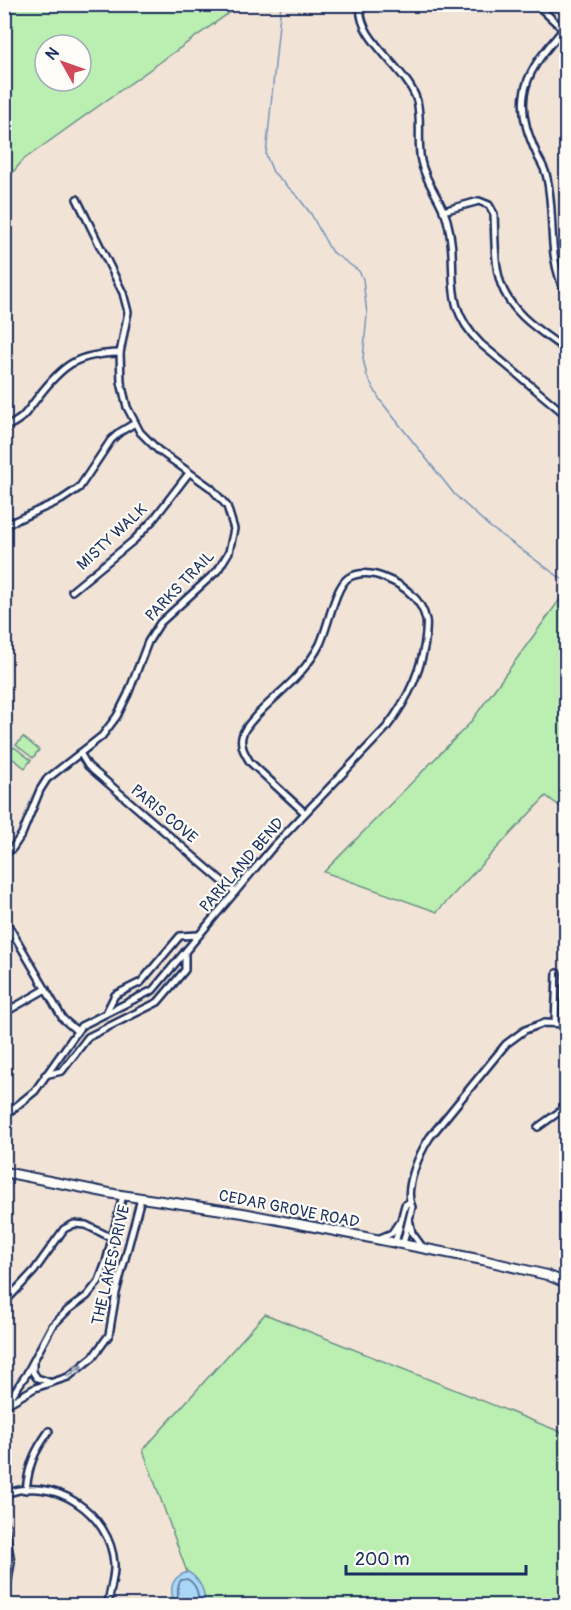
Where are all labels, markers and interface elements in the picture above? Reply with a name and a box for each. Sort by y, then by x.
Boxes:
north arrow [33,33,93,93]
text: N [41,43,64,65]
street label: MISTY WALK [73,499,152,575]
street label: PARKS TRAIL [141,546,219,626]
street label: PARIS COVE [126,780,202,848]
street label: PARKLAND BEND [196,814,288,916]
street label: CEDAR GROVE ROAD [217,1186,361,1232]
street label: THE LAKES DRIVE [87,1203,135,1327]
one-way arrow [67,1365,83,1378]
scale bar [346,1538,526,1576]
text: 200 m [355,1548,410,1571]

